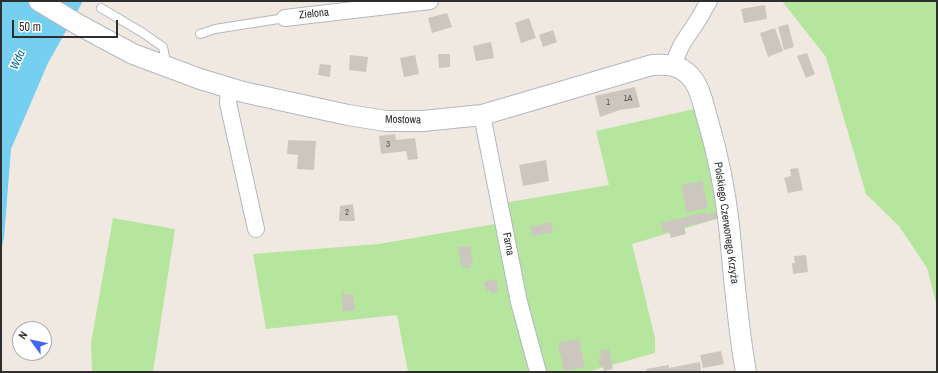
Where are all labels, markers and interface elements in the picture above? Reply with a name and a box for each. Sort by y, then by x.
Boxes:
street label: Zielona [298,6,330,22]
scale bar [14,12,120,38]
text: 50 m [19,19,41,35]
water label: Wda [7,48,29,72]
house number: 1A [623,94,633,104]
house number: 1 [606,98,610,108]
street label: Mostowa [385,113,421,127]
house number: 3 [386,140,390,150]
street label: Polskiego Czerwonego Krzyża [711,161,741,285]
house number: 2 [345,208,349,218]
street label: Farna [499,231,517,257]
north arrow [12,321,52,361]
text: N [15,328,30,342]

